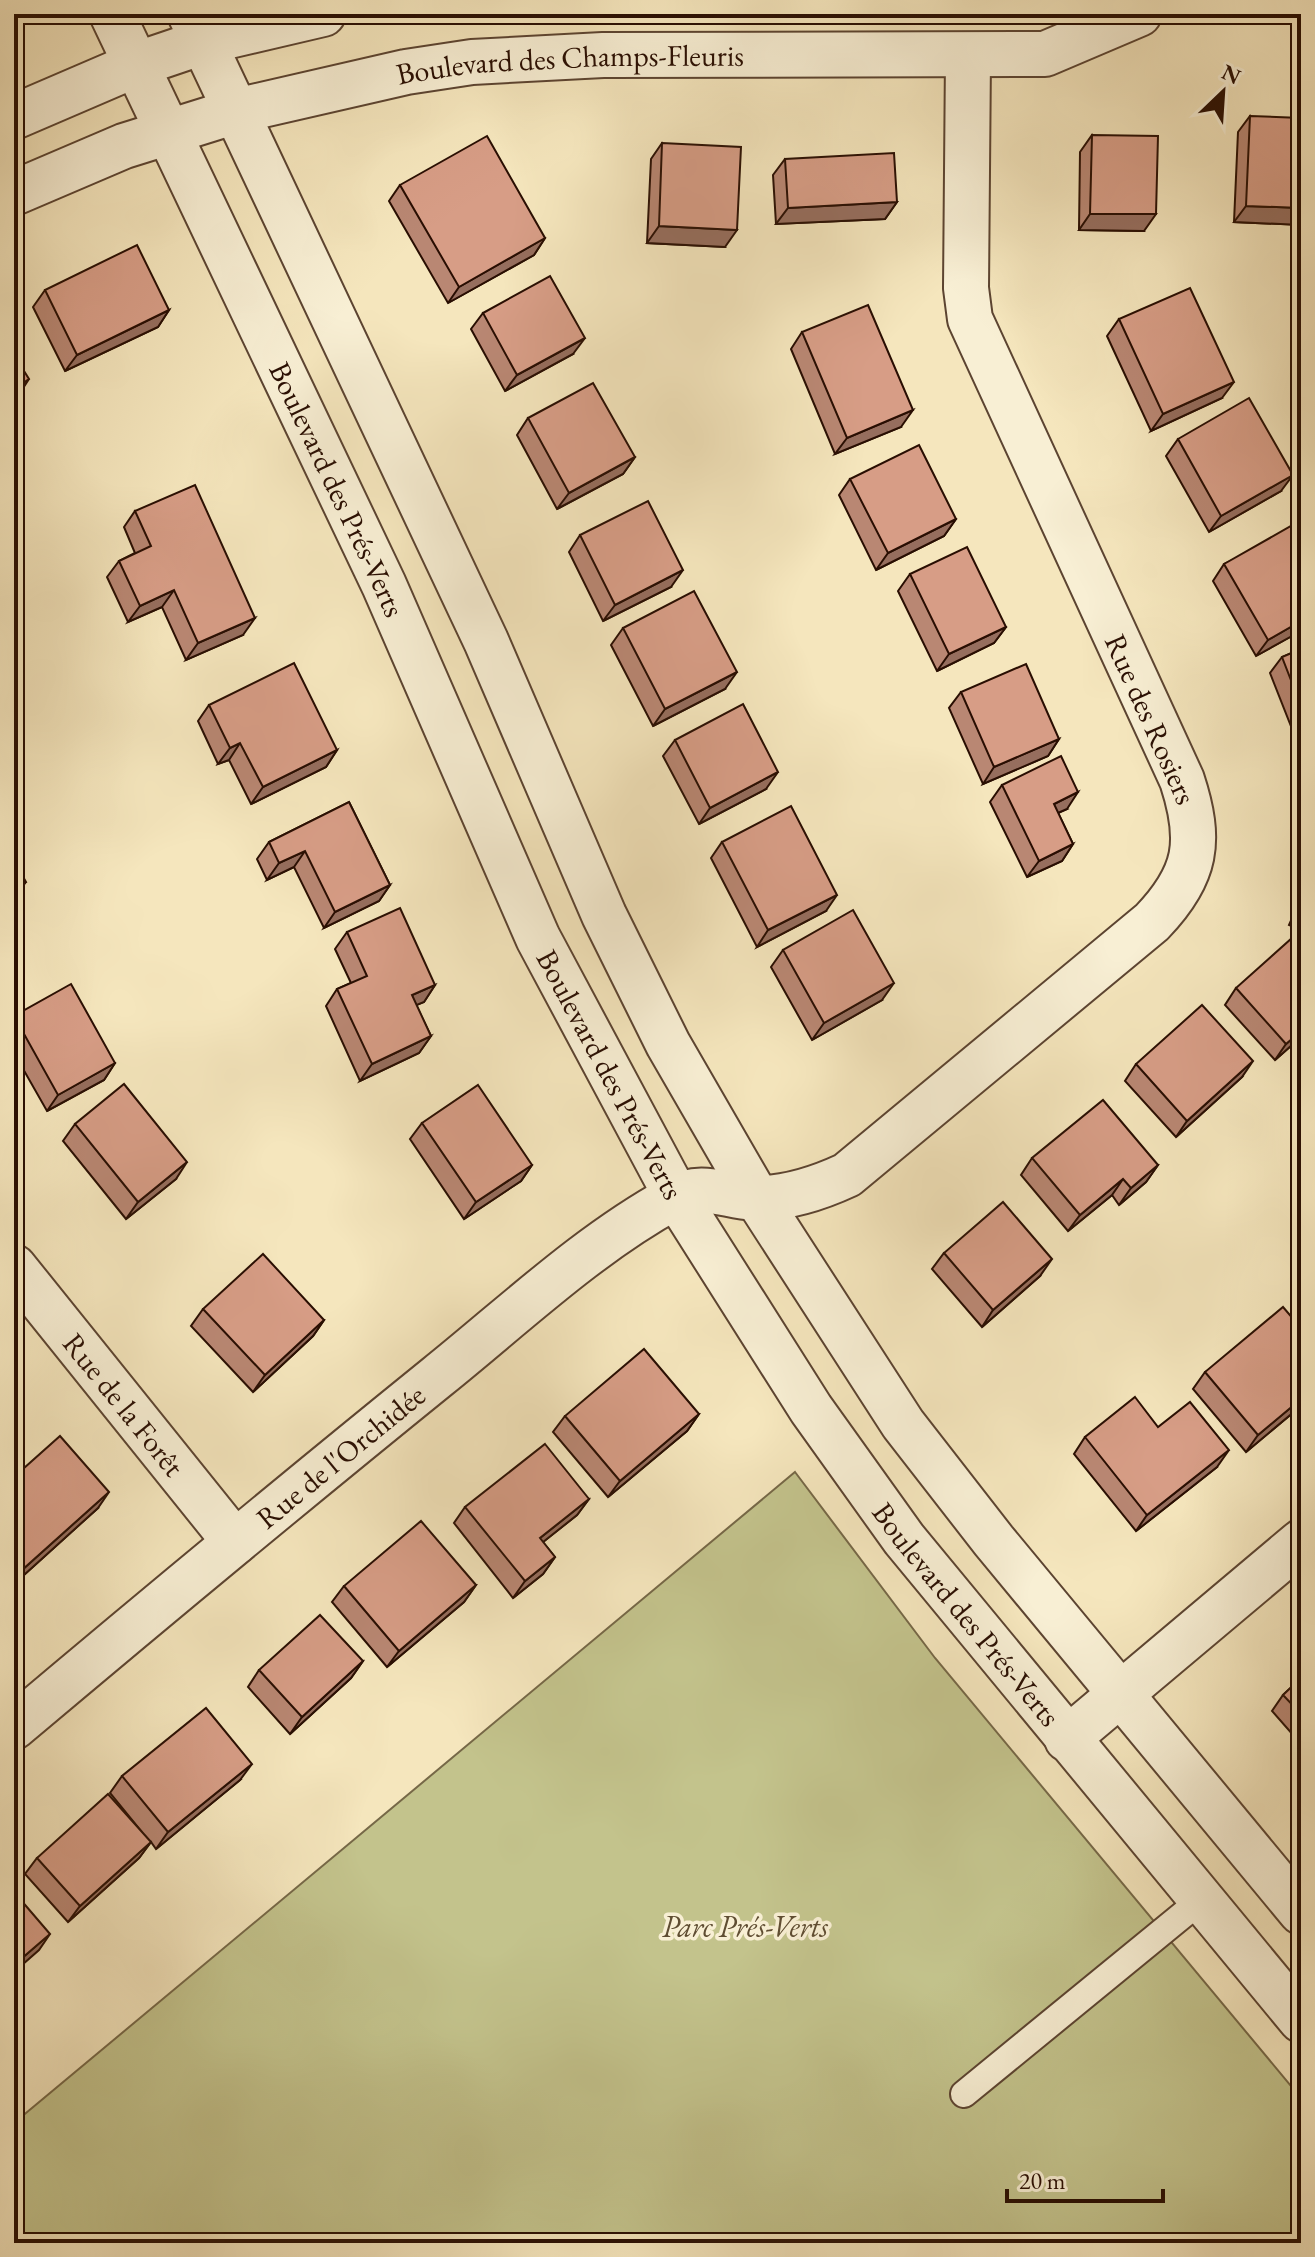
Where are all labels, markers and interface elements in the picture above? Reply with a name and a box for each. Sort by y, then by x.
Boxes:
street label: Boulevard des Champs-Fleuris [392,35,744,93]
north arrow [1183,52,1263,132]
text: N [1217,57,1246,91]
street label: Boulevard des Prés-Verts [261,355,415,623]
street label: Rue des Rosiers [1096,628,1206,810]
street label: Boulevard des Prés-Verts [528,942,694,1206]
street label: Rue de la Forêt [55,1324,194,1484]
street label: Rue de l'Orchidée [248,1375,433,1537]
street label: Boulevard des Prés-Verts [864,1494,1070,1734]
park label: Parc Prés-Verts [662,1907,829,1946]
scale bar [1007,2153,1163,2203]
text: 20 m [1019,2165,1066,2196]

